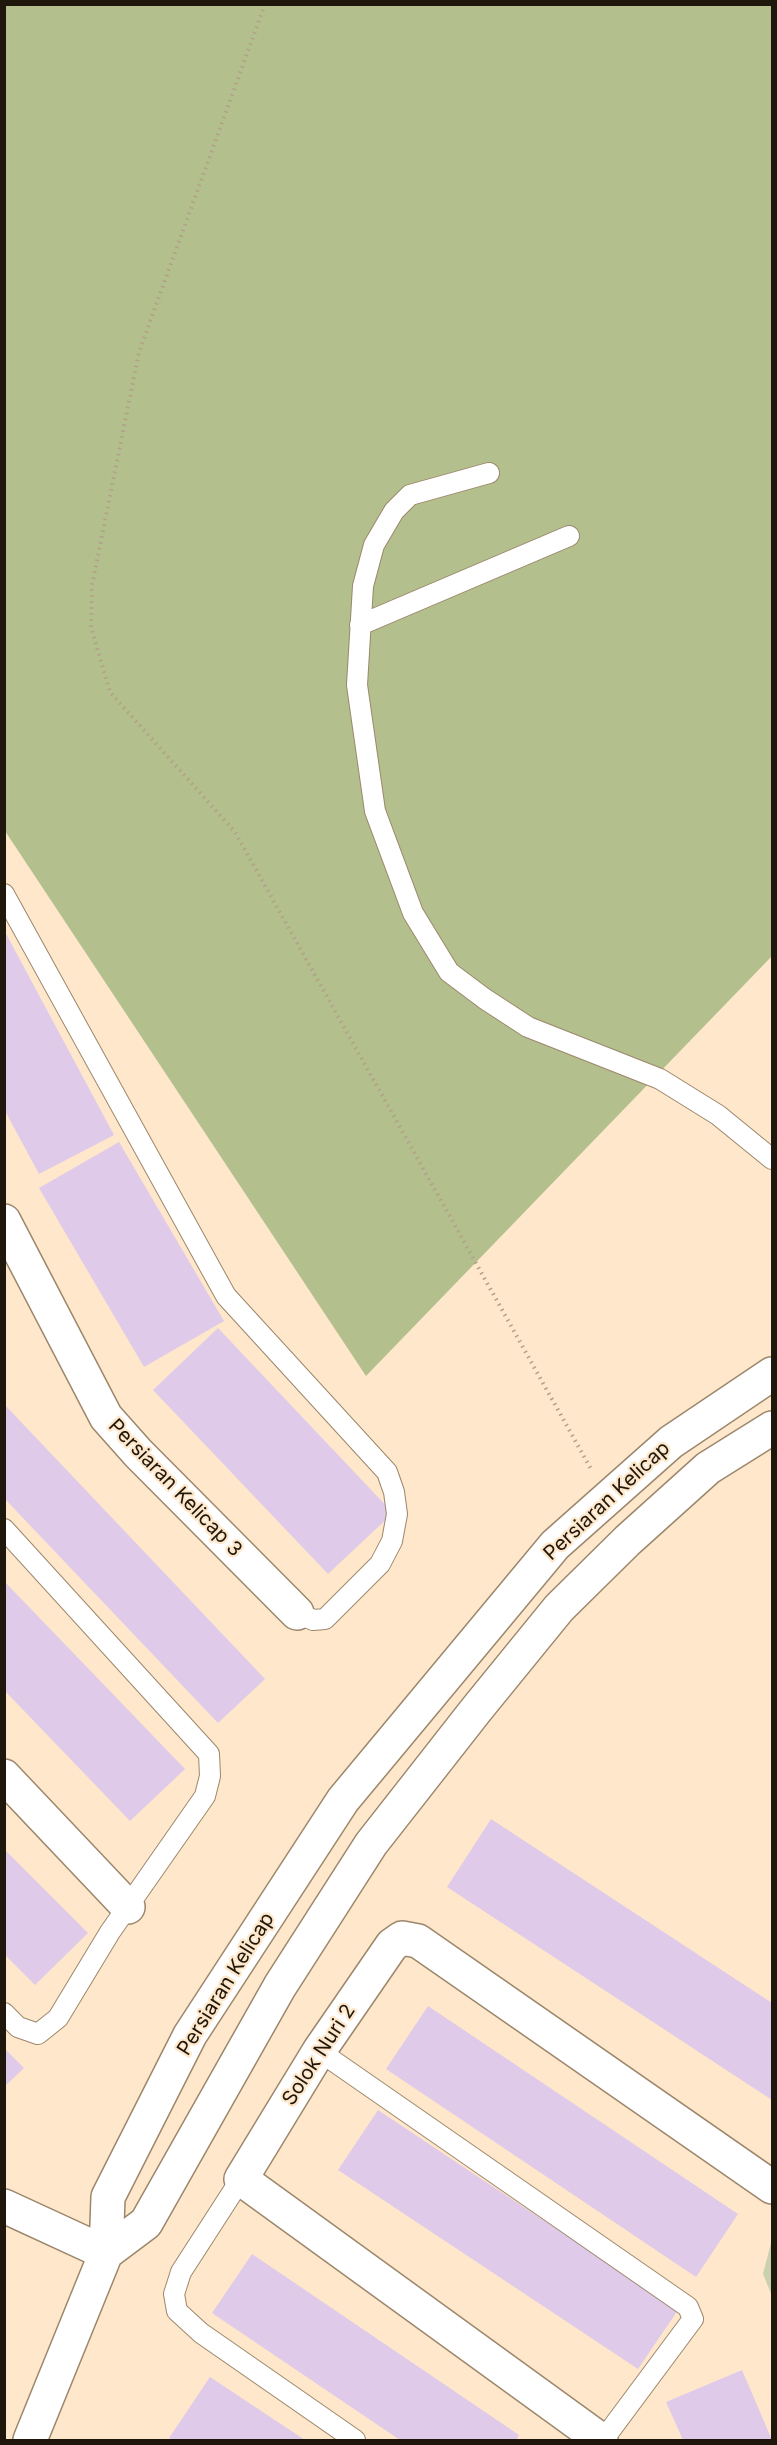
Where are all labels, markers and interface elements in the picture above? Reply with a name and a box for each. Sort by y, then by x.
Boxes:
street label: Persiaran Kelicap 3 [103,1414,247,1562]
street label: Persiaran Kelicap [539,1436,675,1566]
street label: Persiaran Kelicap [172,1908,280,2060]
street label: Solok Nuri 2 [277,2000,361,2110]

